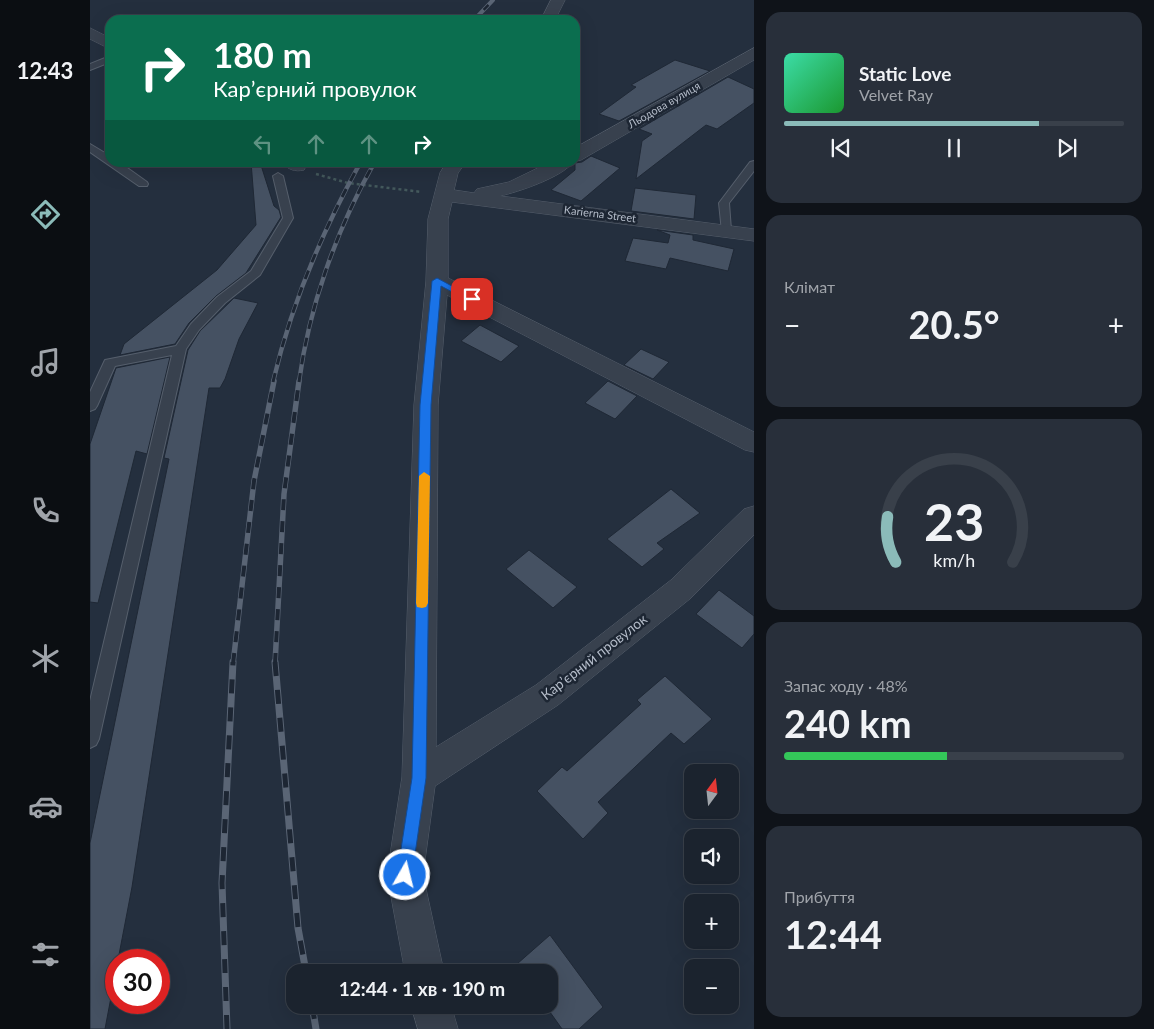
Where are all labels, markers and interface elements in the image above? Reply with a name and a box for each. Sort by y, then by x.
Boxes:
text: 180 m [213,33,312,75]
icon: right [130,35,195,100]
text: 12:43 [17,57,73,84]
text: Static Love [859,62,951,85]
text: Карʼєрний провулок [213,75,417,102]
street label: Льодова вулиця [624,79,702,131]
text: Velvet Ray [859,85,933,104]
icon: left [249,130,277,158]
icon: ahead [302,130,330,158]
icon: ahead [355,130,383,158]
icon: right [408,130,436,158]
icon: previous [827,134,855,162]
icon: pause [940,134,968,162]
icon: next [1053,134,1081,162]
icon: directions [28,197,63,232]
street label: Karierna Street [563,203,637,224]
text: Клімат [784,277,835,296]
pin [451,278,493,320]
icon: arrive [458,285,486,313]
text: 20.5° [909,301,999,347]
text: − [784,308,800,342]
text: + [1108,308,1124,342]
icon: music [28,345,63,380]
text: 23 [924,490,984,552]
icon: phone [28,493,63,528]
text: km/h [933,549,975,571]
street label: Карʼєрний провулок [537,610,651,703]
icon: climate [28,641,63,676]
text: Запас ходу · 48% [784,676,908,695]
text: 240 km [784,700,912,746]
north arrow [684,764,739,819]
map controls [684,764,739,1014]
icon: car [28,789,63,824]
button: sound [684,829,739,884]
position arrow [378,848,430,900]
text: Прибуття [784,887,855,906]
button: + [684,894,739,949]
text: 12:44 [784,911,882,957]
icon: filters [28,937,63,972]
speed limit sign: 30 [105,949,170,1014]
button: − [684,959,739,1014]
text: 12:44 · 1 хв · 190 m [339,977,505,1000]

